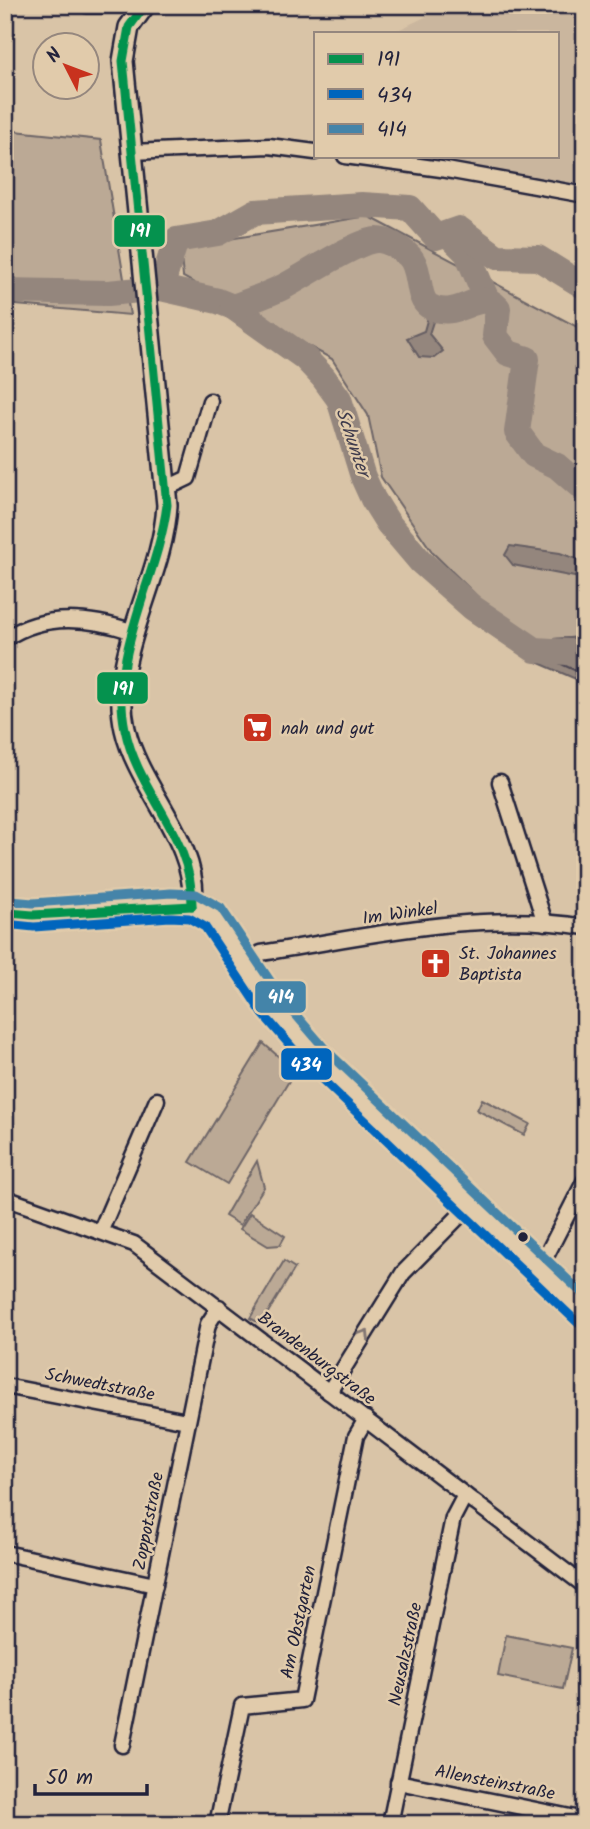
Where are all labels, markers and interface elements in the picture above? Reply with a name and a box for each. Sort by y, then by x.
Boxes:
north arrow [32,32,102,102]
legend [314,32,558,158]
text: N [40,41,70,70]
text: 191 [377,44,400,77]
text: 434 [377,80,412,113]
text: 414 [377,114,407,147]
line badge: 191 [113,214,166,248]
text: 191 [129,217,151,247]
water label: Schunter [327,405,379,484]
line badge: 191 [96,671,149,705]
text: 191 [112,675,134,705]
supermarket icon: nah und gut [241,711,275,745]
place label: nah und gut [281,715,376,744]
street label: Im Winkel [361,895,440,934]
place label: St. Johannes Baptista [459,940,557,990]
church icon: St. Johannes Baptista [419,946,453,980]
line badge: 414 [254,980,307,1014]
text: 414 [268,983,295,1013]
line badge: 434 [280,1047,333,1081]
text: 434 [290,1051,322,1081]
unlabelled marker [516,1230,530,1244]
street label: Brandenburgstraße [250,1305,382,1414]
one-way arrow [357,1328,370,1341]
street label: Schwedtstraße [42,1361,157,1410]
street label: Zoppotstraße [126,1470,173,1573]
street label: Am Obstgarten [273,1563,326,1682]
street label: Neusalzstraße [381,1600,432,1709]
scale bar [35,1752,147,1796]
street label: Allensteinstraße [432,1758,557,1809]
text: 50 m [46,1762,93,1795]

